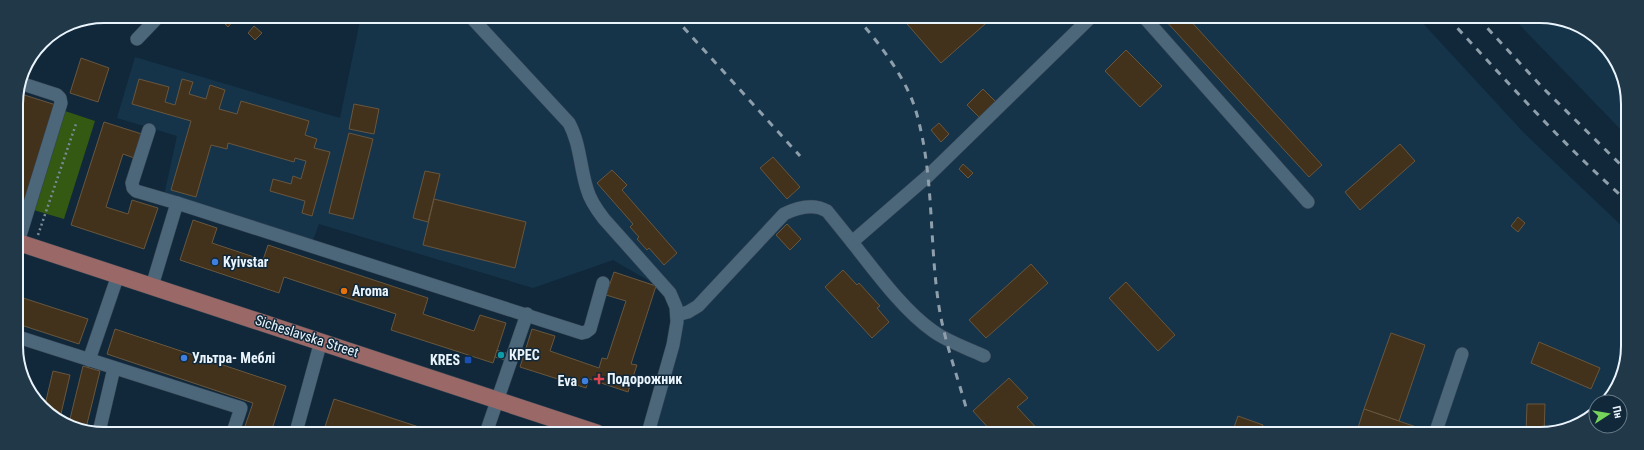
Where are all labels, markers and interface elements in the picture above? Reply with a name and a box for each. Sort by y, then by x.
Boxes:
place label: Kyivstar [223,254,269,270]
marker: Kyivstar [210,257,220,267]
place label: Aroma [352,283,389,299]
marker: Aroma [339,286,349,296]
street label: Sicheslavska Street [253,312,361,360]
place label: КРЕС [509,347,540,363]
place label: Ультра- Меблі [192,350,275,366]
marker: КРЕС [496,350,506,360]
place label: KRES [430,352,460,368]
marker: Ультра- Меблі [179,353,189,363]
marker: KRES [463,355,473,365]
place label: Подорожник [607,371,682,387]
place label: Eva [558,373,577,389]
marker: Подорожник [594,374,604,384]
marker: Eva [580,376,590,386]
north arrow [1588,394,1628,434]
text: Пн [1610,405,1625,419]

